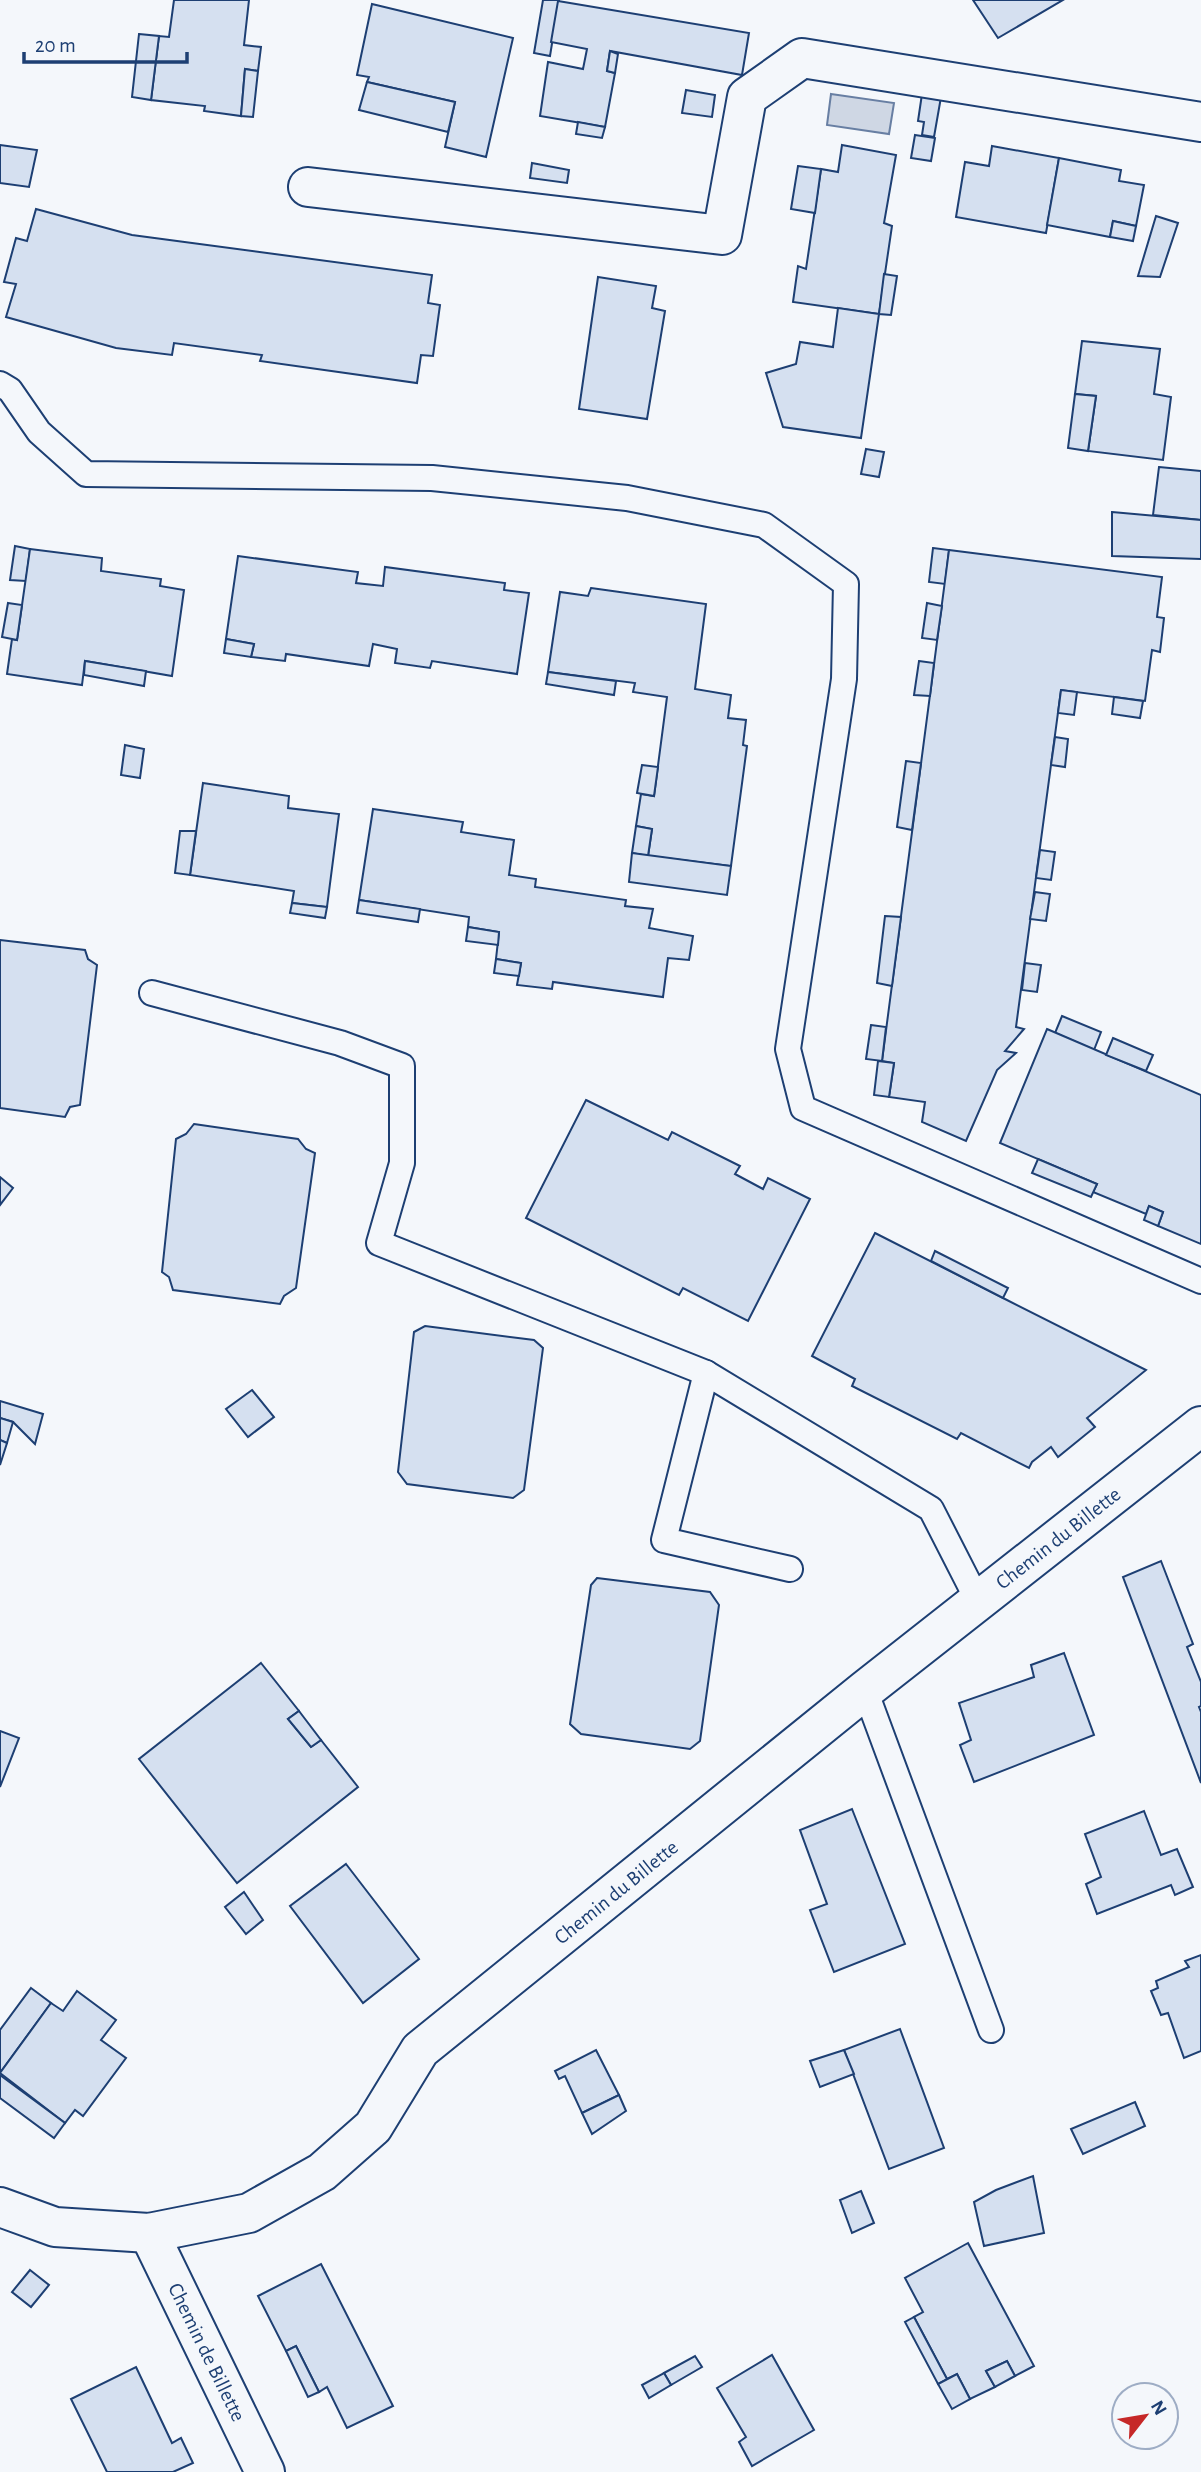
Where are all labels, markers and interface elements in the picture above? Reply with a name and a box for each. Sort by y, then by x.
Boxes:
scale bar [24,21,187,65]
text: 20 m [35,35,76,56]
street label: Chemin du Billette [992,1483,1125,1593]
street label: Chemin du Billette [551,1836,682,1948]
street label: Chemin de Billette [164,2280,249,2425]
north arrow [1110,2381,1180,2451]
text: N [1147,2397,1170,2419]

